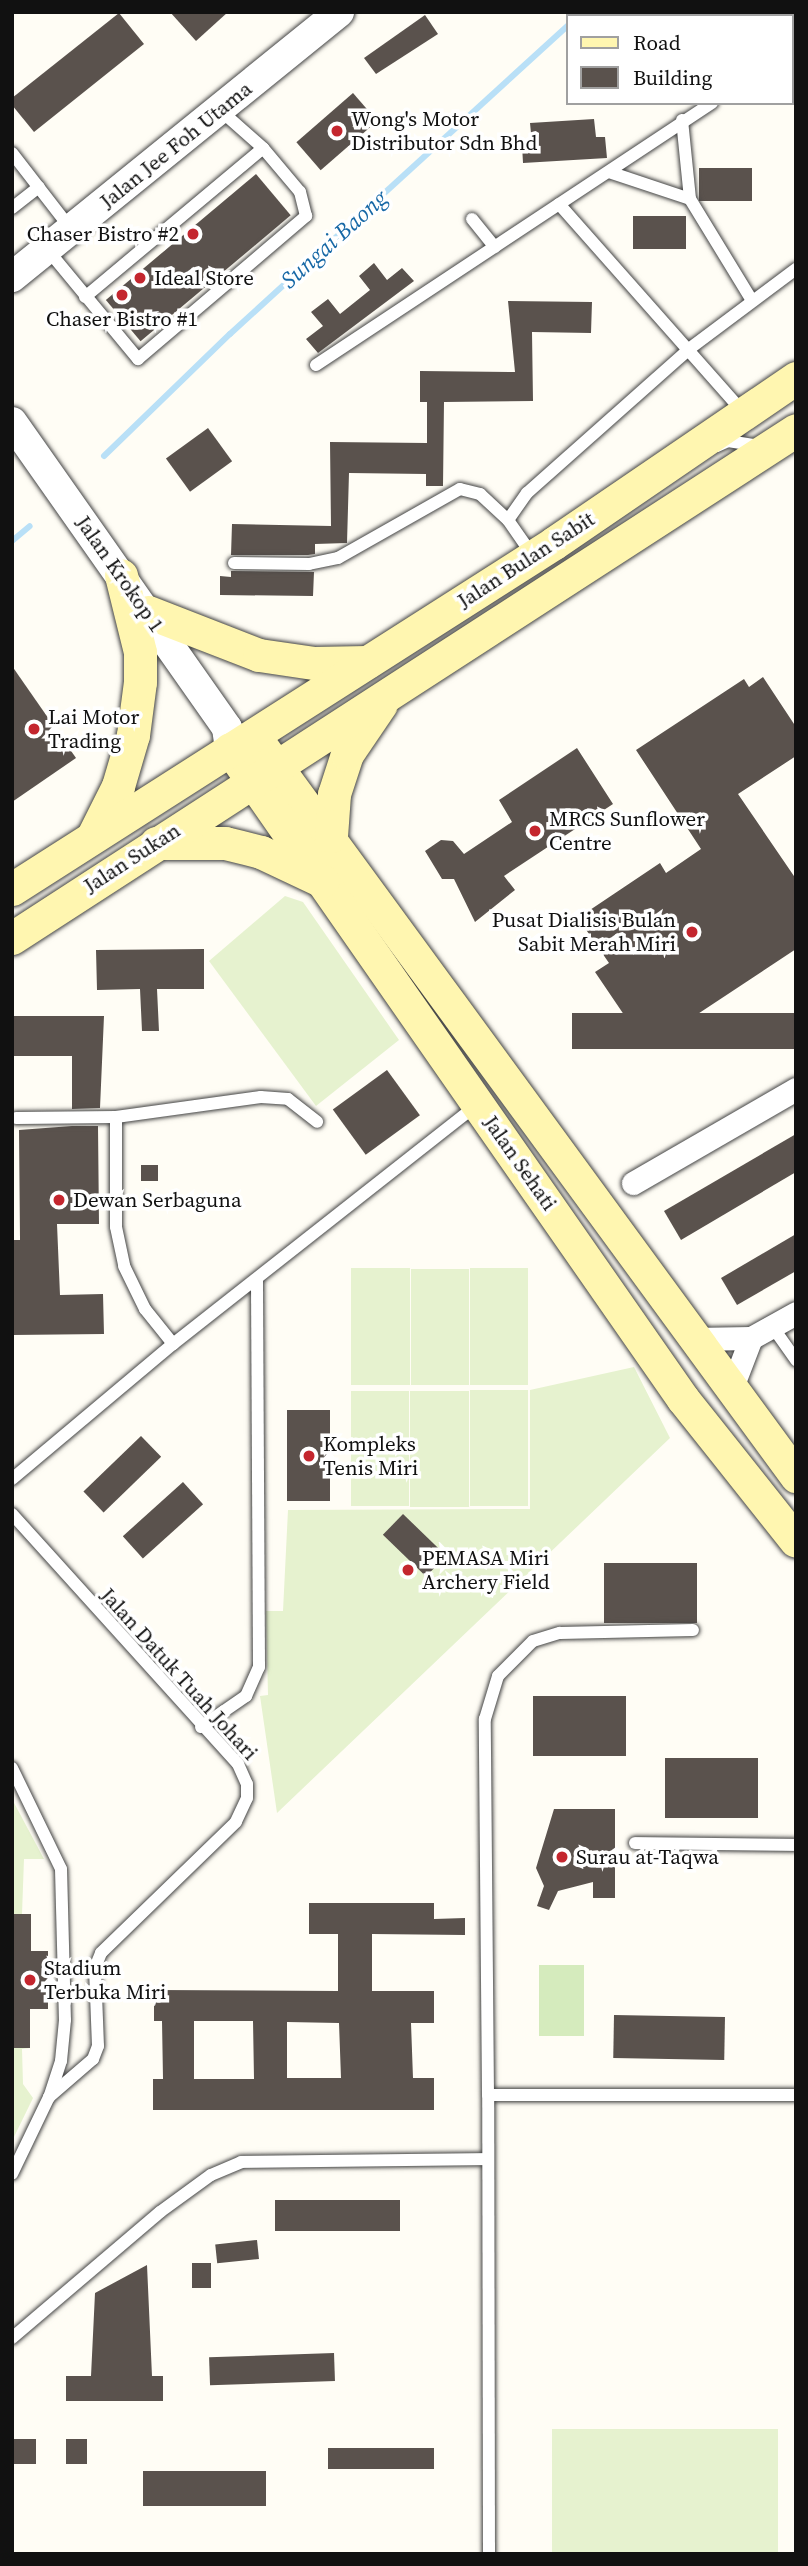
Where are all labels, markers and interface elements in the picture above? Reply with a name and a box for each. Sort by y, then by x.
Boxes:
legend [566,14,794,105]
text: Road [633,28,681,57]
text: Building [633,63,712,92]
street label: Jalan Jee Foh Utama [95,76,257,214]
place label: Wong's Motor Distributor Sdn Bhd [351,106,537,156]
marker: Wong's Motor Distributor Sdn Bhd [329,123,345,139]
water label: Sungai Baong [275,184,393,294]
place label: Chaser Bistro #2 [27,221,179,247]
marker: Chaser Bistro #2 [185,226,201,242]
place label: Ideal Store [154,265,254,291]
marker: Ideal Store [132,270,148,286]
marker: Chaser Bistro #1 [114,287,130,303]
place label: Chaser Bistro #1 [46,306,198,332]
street label: Jalan Bulan Sabit [453,506,599,614]
street label: Jalan Krokop 1 [71,511,169,637]
place label: Lai Motor Trading [48,704,139,754]
marker: Lai Motor Trading [26,721,42,737]
place label: MRCS Sunflower Centre [549,806,705,856]
street label: Jalan Sukan [79,818,185,898]
marker: MRCS Sunflower Centre [527,823,543,839]
place label: Pusat Dialisis Bulan Sabit Merah Miri [492,907,676,957]
marker: Pusat Dialisis Bulan Sabit Merah Miri [682,922,702,942]
street label: Jalan Sehati [478,1111,562,1215]
place label: Dewan Serbaguna [73,1187,242,1213]
marker: Dewan Serbaguna [51,1192,67,1208]
place label: Kompleks Tenis Miri [323,1431,418,1481]
marker: Kompleks Tenis Miri [301,1448,317,1464]
place label: PEMASA Miri Archery Field [422,1545,550,1595]
marker: PEMASA Miri Archery Field [400,1562,416,1578]
street label: Jalan Datuk Tuah Johari [95,1583,263,1765]
place label: Surau at-Taqwa [576,1844,719,1870]
marker: Surau at-Taqwa [554,1849,570,1865]
place label: Stadium Terbuka Miri [44,1955,166,2005]
marker: Stadium Terbuka Miri [22,1972,38,1988]

